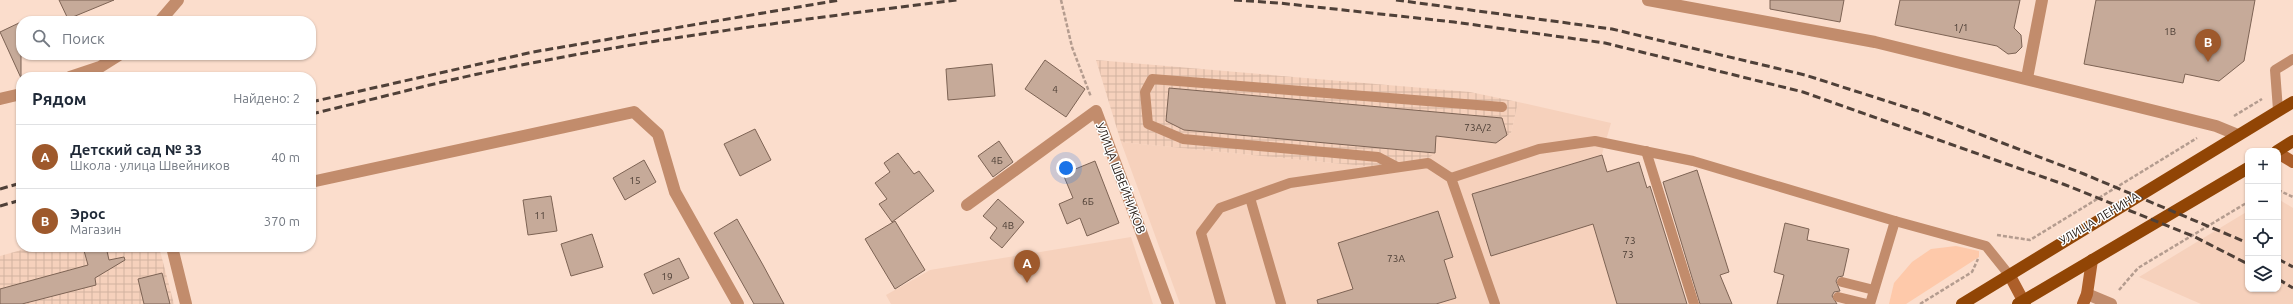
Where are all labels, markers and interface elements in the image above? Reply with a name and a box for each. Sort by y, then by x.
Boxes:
search box [16,16,316,60]
house number: 1/1 [1954,22,1968,33]
house number: 1В [2164,26,2176,37]
icon: search [30,27,52,49]
pin: B [2195,29,2221,62]
text: Поиск [62,30,105,47]
house number: 4 [1052,84,1058,95]
text: Рядом [32,89,87,108]
text: Найдено: 2 [233,91,300,105]
street label: УЛИЦА ШВЕЙНИКОВ [1094,121,1148,235]
house number: 73А/2 [1464,122,1492,133]
text: Детский сад № 33 [70,141,202,158]
map controls [2245,148,2281,292]
button: + [2245,148,2281,184]
text: A [40,150,50,164]
text: 40 m [271,150,300,164]
house number: 4Б [991,155,1003,166]
text: Школа · улица Швейников [70,158,230,172]
your location [1056,158,1076,178]
house number: 15 [629,175,641,186]
button: − [2245,184,2281,220]
street label: УЛИЦА ЛЕНИНА [2057,189,2141,247]
house number: 6Б [1082,196,1094,207]
text: Эрос [70,205,105,222]
house number: 11 [534,210,546,221]
text: B [41,214,49,228]
text: 370 m [264,214,300,228]
house number: 4В [1002,220,1014,231]
button: locate [2245,220,2281,256]
text: Магазин [70,222,121,236]
house number: 73 [1624,235,1636,246]
house number: 73 [1622,249,1634,260]
pin: A [1014,250,1040,283]
house number: 73А [1387,253,1405,264]
button: layers [2245,256,2281,292]
house number: 19 [661,271,673,282]

